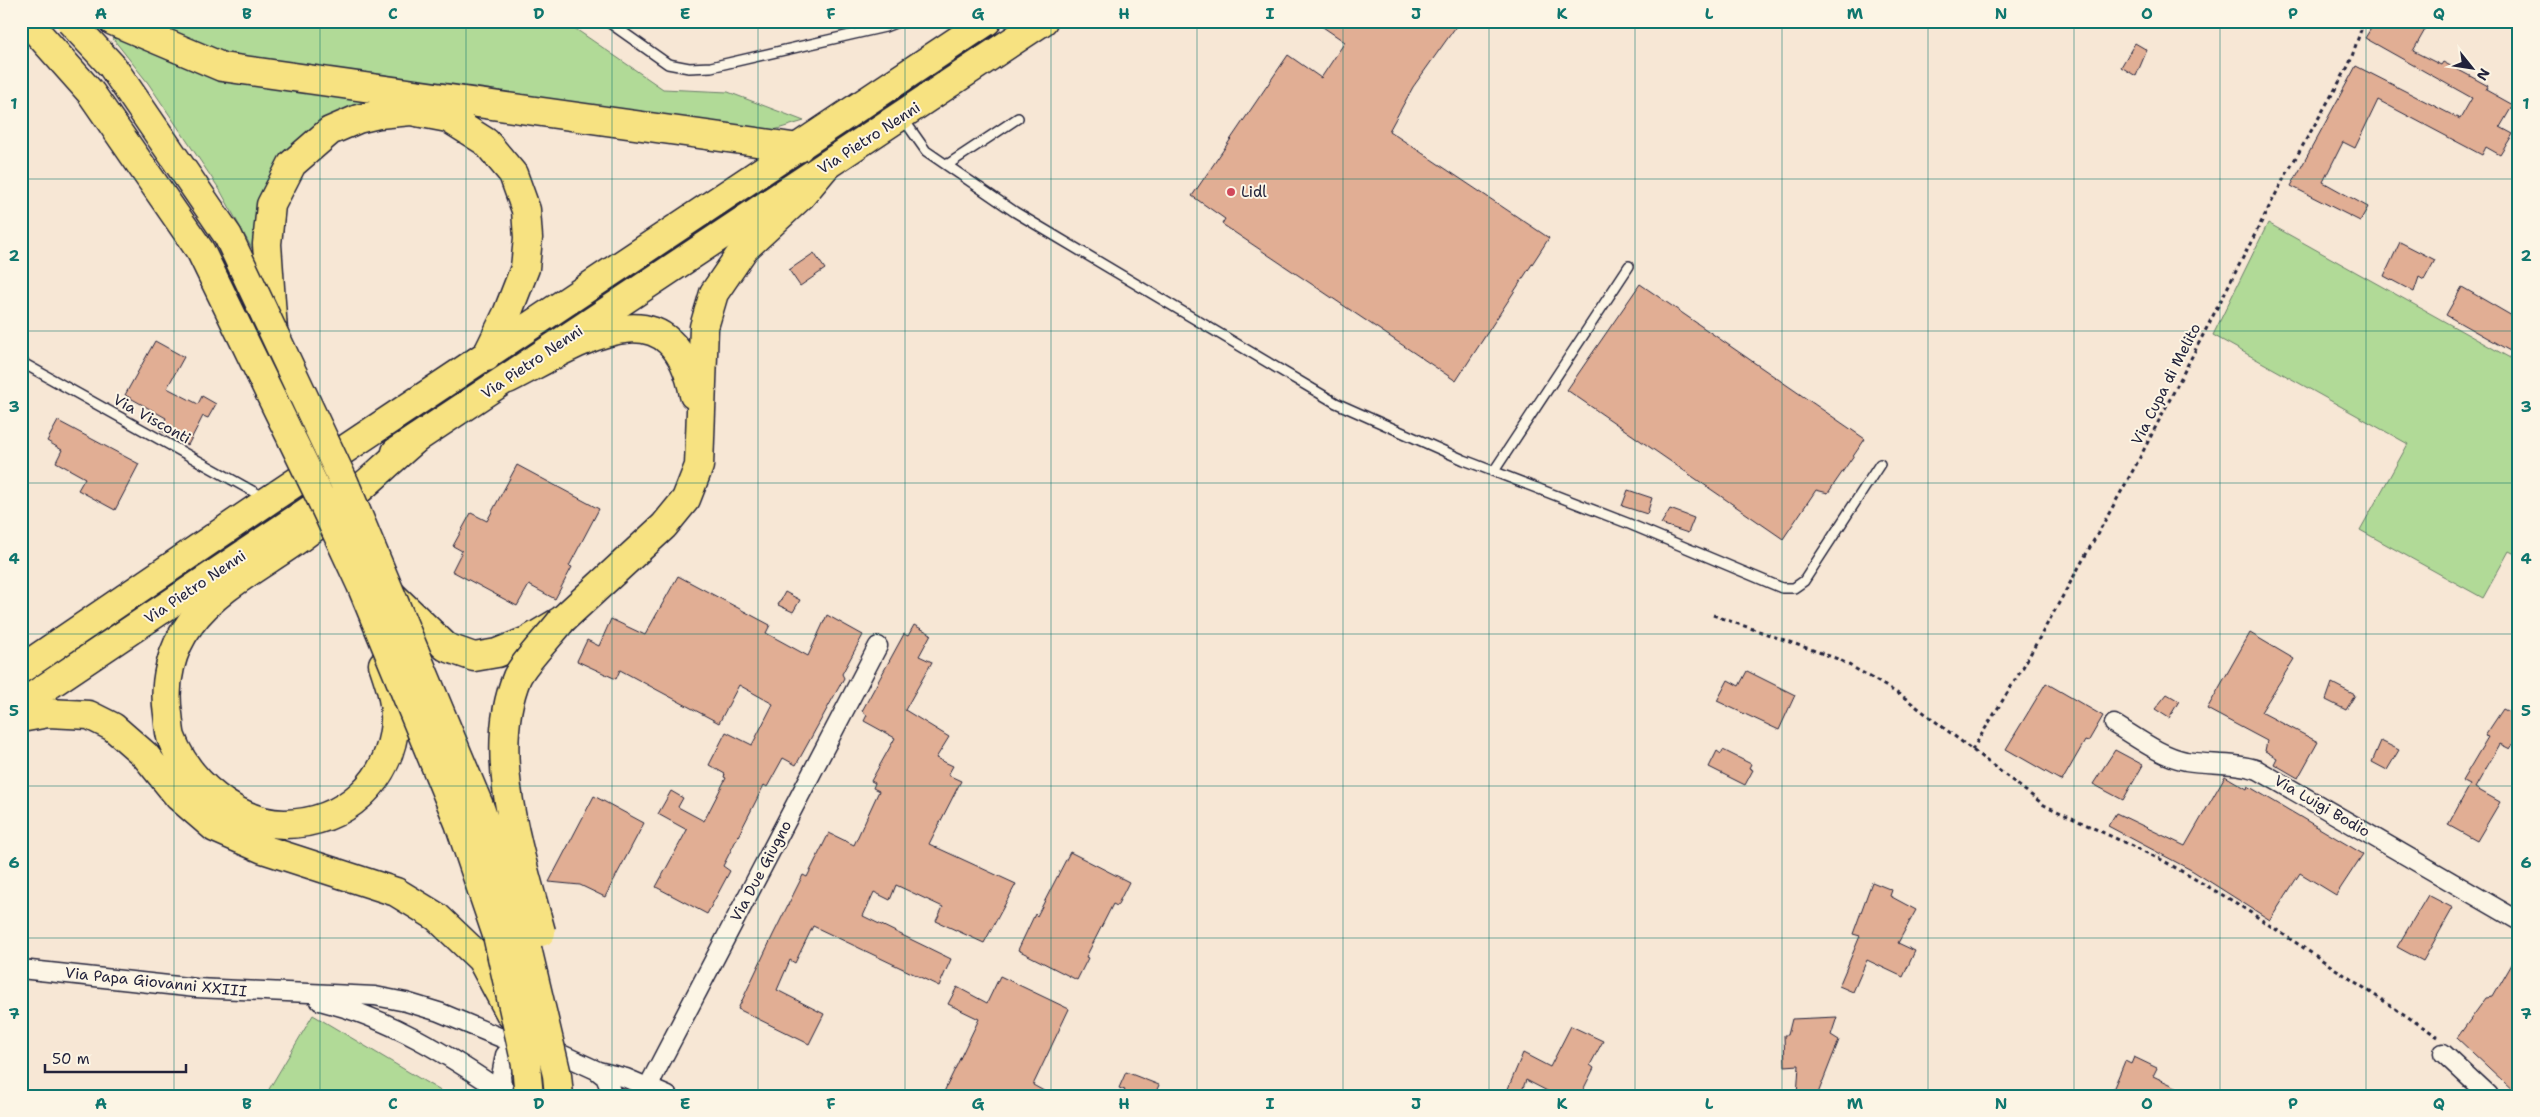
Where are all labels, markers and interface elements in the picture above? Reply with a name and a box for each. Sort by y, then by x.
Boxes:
text: A [95,3,107,24]
text: B [242,3,252,24]
text: C [388,3,398,24]
text: D [533,3,545,24]
text: E [680,3,690,24]
text: F [826,3,836,24]
text: G [972,3,985,24]
text: H [1118,3,1130,24]
text: I [1266,3,1275,24]
text: J [1411,3,1421,24]
text: K [1557,3,1568,24]
text: L [1705,3,1714,24]
text: M [1847,3,1864,24]
text: N [1995,3,2007,24]
text: O [2141,3,2153,24]
text: P [2288,3,2298,24]
text: Q [2433,3,2445,24]
north arrow [2448,42,2498,92]
text: N [2473,65,2494,84]
text: 1 [10,93,18,114]
text: 1 [2522,93,2530,114]
street label: Via Pietro Nenni [814,97,924,179]
place label: Lidl [1241,182,1267,202]
marker: Lidl [1225,186,1237,198]
text: 2 [8,245,20,266]
text: 2 [2520,245,2532,266]
street label: Via Cupa di Melito [2127,320,2205,448]
street label: Via Pietro Nenni [477,321,587,403]
street label: Via Visconti [110,389,194,449]
text: 3 [8,396,20,417]
text: 3 [2520,396,2532,417]
street label: Via Pietro Nenni [140,546,250,628]
text: 4 [8,548,20,569]
text: 4 [2520,548,2532,569]
text: 5 [9,700,19,721]
text: 5 [2521,700,2531,721]
street label: Via Luigi Bodio [2270,770,2374,842]
street label: Via Due Giugno [726,817,796,925]
text: 6 [8,852,20,873]
text: 6 [2520,852,2532,873]
street label: Via Papa Giovanni XXIII [64,963,248,1001]
text: 7 [8,1003,20,1024]
text: 7 [2520,1003,2532,1024]
scale bar [45,1042,186,1074]
text: 50 m [52,1049,90,1069]
text: A [95,1093,107,1114]
text: B [242,1093,252,1114]
text: C [388,1093,398,1114]
text: D [533,1093,545,1114]
text: E [680,1093,690,1114]
text: F [826,1093,836,1114]
text: G [972,1093,985,1114]
text: H [1118,1093,1130,1114]
text: I [1266,1093,1275,1114]
text: J [1411,1093,1421,1114]
text: K [1557,1093,1568,1114]
text: L [1705,1093,1714,1114]
text: M [1847,1093,1864,1114]
text: N [1995,1093,2007,1114]
text: O [2141,1093,2153,1114]
text: P [2288,1093,2298,1114]
text: Q [2433,1093,2445,1114]

